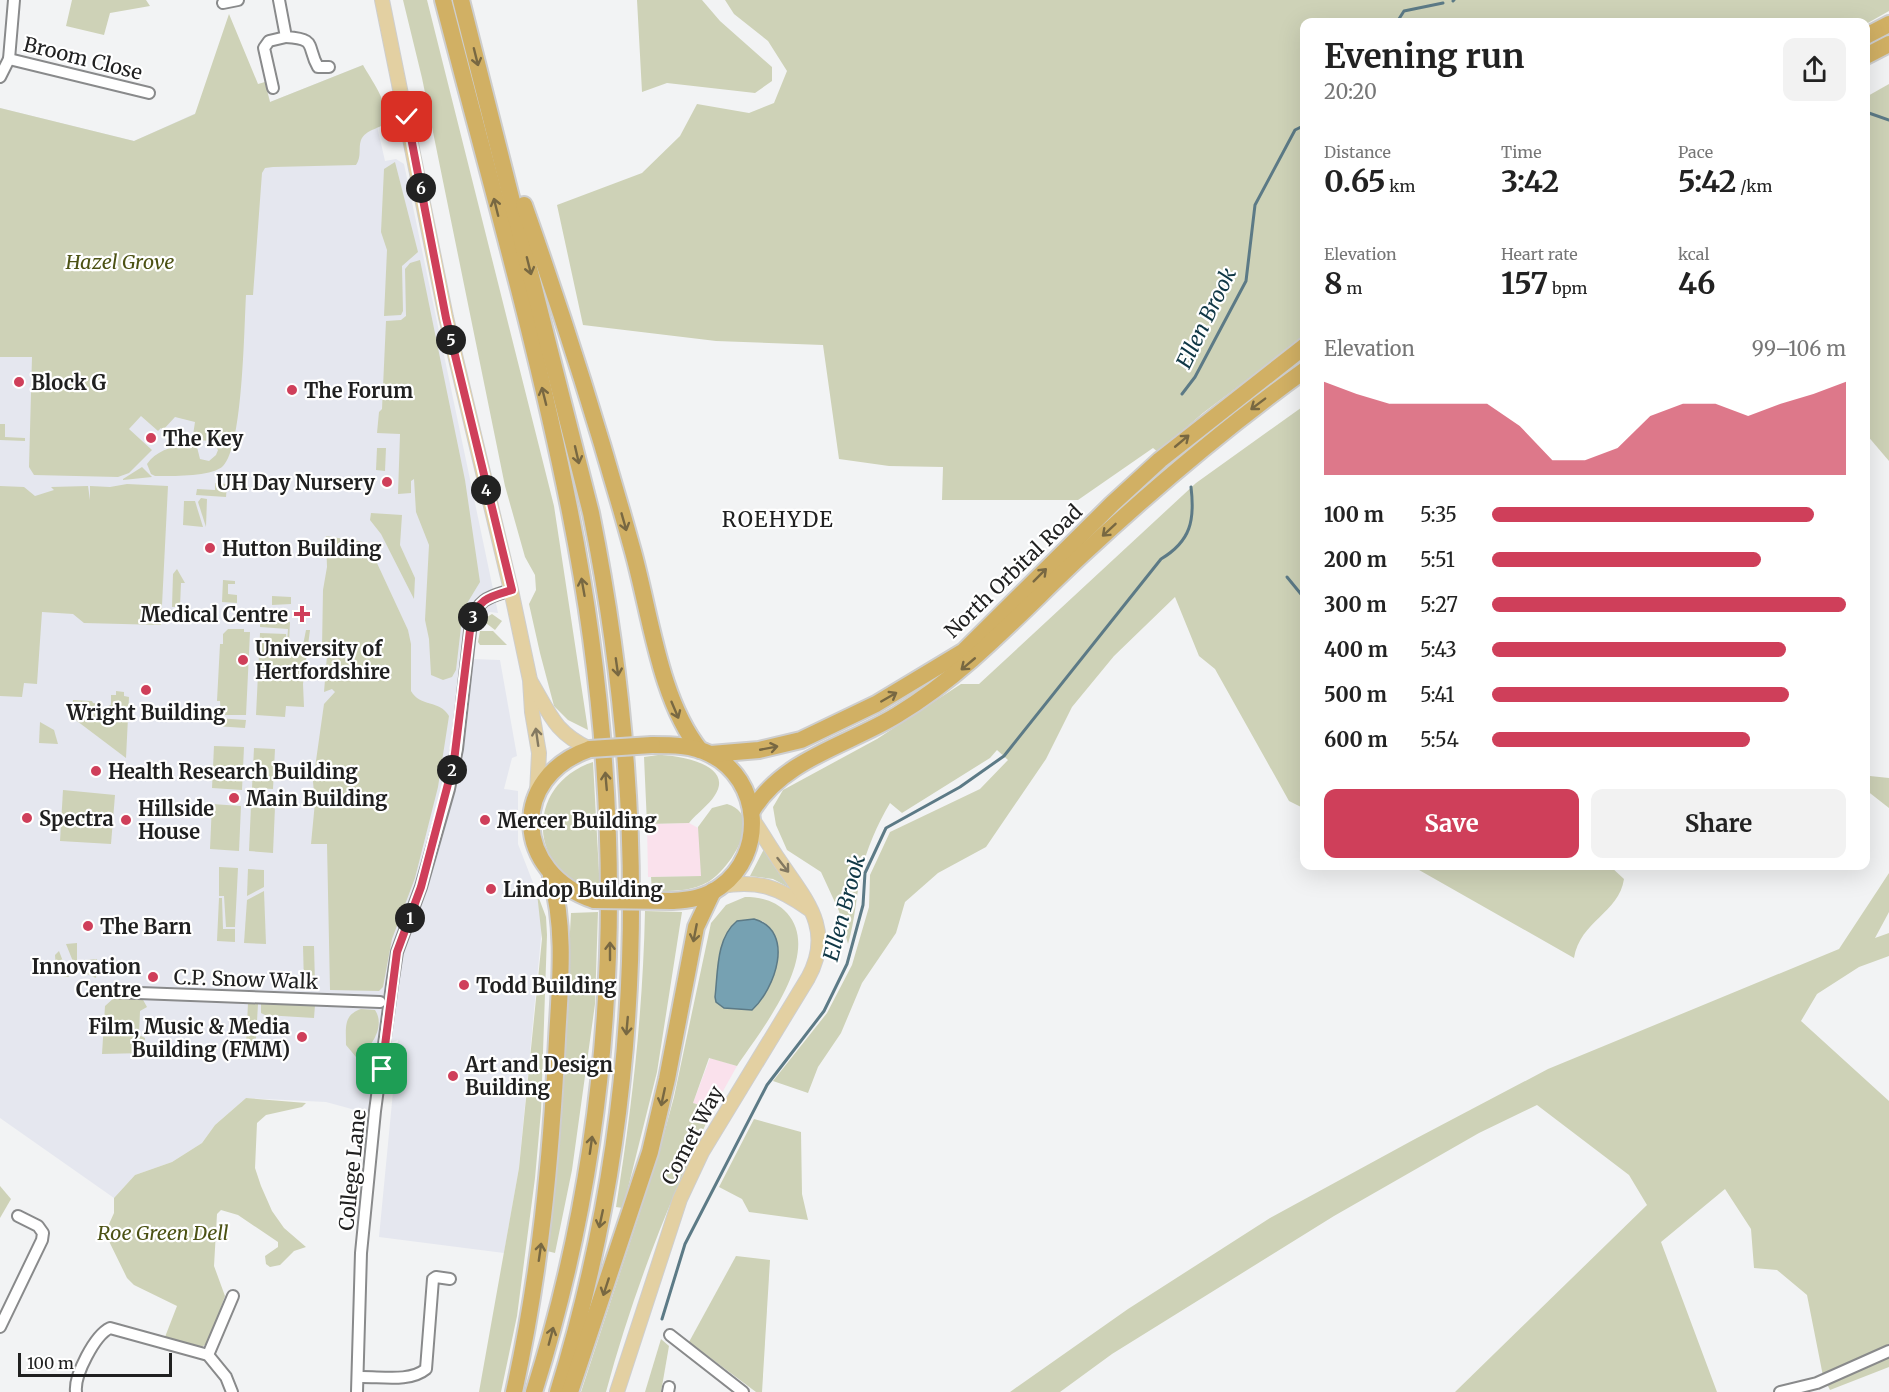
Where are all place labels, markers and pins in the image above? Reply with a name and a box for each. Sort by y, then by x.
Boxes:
pin [381,91,432,142]
pin: 6 [406,173,436,203]
pin: 5 [436,325,466,355]
place label: Block G [31,370,106,395]
marker: Block G [12,375,26,389]
place label: The Forum [304,378,413,403]
marker: The Forum [285,383,299,397]
place label: The Key [163,426,244,451]
marker: The Key [144,431,158,445]
place label: UH Day Nursery [216,470,375,495]
marker: UH Day Nursery [380,475,394,489]
pin: 4 [471,475,501,505]
place label: Hutton Building [222,536,382,561]
marker: Hutton Building [203,541,217,555]
place label: Medical Centre [140,602,288,627]
pin: 3 [458,602,488,632]
marker: Medical Centre [293,605,311,623]
place label: University of Hertfordshire [255,636,390,684]
marker: University of Hertfordshire [236,653,250,667]
marker: Wright Building [139,683,153,697]
place label: Wright Building [66,700,226,725]
pin: 2 [437,755,467,785]
place label: Health Research Building [108,759,358,784]
marker: Health Research Building [89,764,103,778]
place label: Main Building [246,786,388,811]
marker: Main Building [227,791,241,805]
place label: Hillside House [138,796,214,844]
place label: Spectra [39,806,114,831]
place label: Mercer Building [497,808,657,833]
marker: Spectra [20,811,34,825]
marker: Hillside House [119,813,133,827]
marker: Mercer Building [478,813,492,827]
place label: Lindop Building [503,877,663,902]
marker: Lindop Building [484,882,498,896]
pin: 1 [395,903,425,933]
place label: The Barn [100,914,192,939]
marker: The Barn [81,919,95,933]
place label: Innovation Centre [31,954,141,1002]
marker: Innovation Centre [146,970,160,984]
place label: Todd Building [476,973,617,998]
marker: Todd Building [457,978,471,992]
place label: Film, Music & Media Building (FMM) [88,1014,290,1062]
marker: Film, Music & Media Building (FMM) [295,1030,309,1044]
pin [356,1043,407,1094]
place label: Art and Design Building [464,1052,613,1100]
marker: Art and Design Building [446,1069,460,1083]

